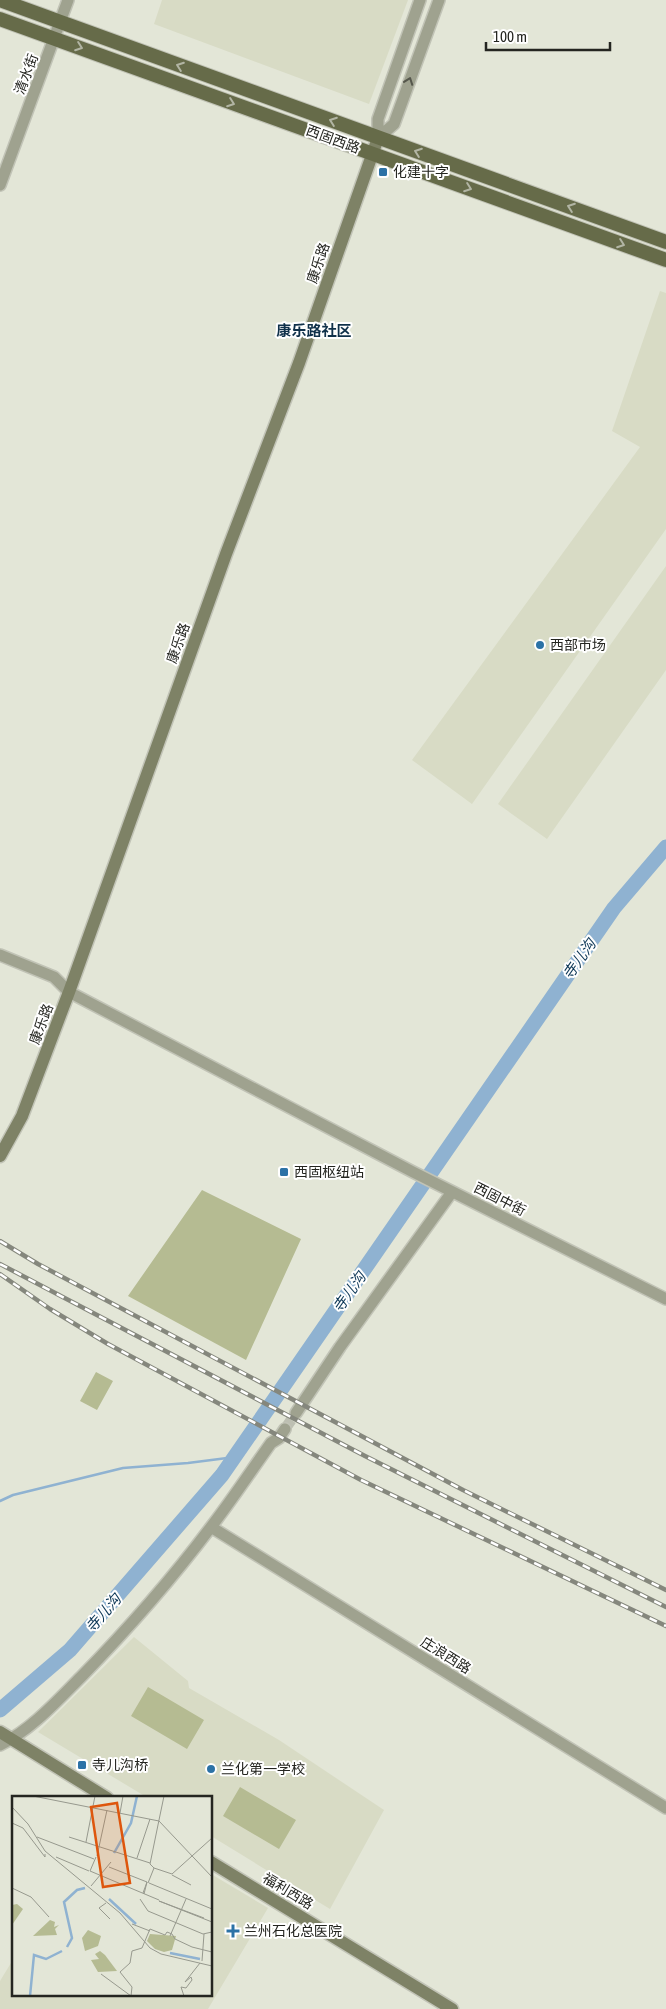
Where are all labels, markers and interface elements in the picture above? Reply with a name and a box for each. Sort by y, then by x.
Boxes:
scale bar [486,20,610,52]
text: 100 m [493,28,527,45]
one-way arrow [74,41,83,51]
street label: 清水街 [11,52,41,96]
one-way arrow [176,62,185,72]
one-way arrow [403,78,413,86]
one-way arrow [227,97,235,107]
one-way arrow [329,117,337,127]
street label: 西固西路 [304,122,362,156]
one-way arrow [414,148,423,158]
place label: 化建十字 [393,164,449,180]
marker: 化建十字 [377,166,389,178]
one-way arrow [463,182,472,192]
one-way arrow [567,203,576,213]
one-way arrow [616,238,625,248]
street label: 康乐路 [304,241,332,285]
district label: 康乐路社区 [276,322,352,339]
street label: 康乐路 [163,621,193,665]
place label: 西部市场 [550,637,606,653]
marker: 西部市场 [534,639,546,651]
water label: 寺儿沟 [559,934,600,982]
street label: 康乐路 [26,1002,56,1046]
place label: 西固枢纽站 [294,1164,364,1180]
marker: 西固枢纽站 [278,1166,290,1178]
street label: 西固中街 [471,1179,529,1219]
water label: 寺儿沟 [329,1267,370,1315]
water label: 寺儿沟 [82,1589,125,1636]
street label: 庄浪西路 [418,1633,474,1677]
place label: 寺儿沟桥 [92,1757,148,1773]
marker: 寺儿沟桥 [76,1759,88,1771]
place label: 兰化第一学校 [221,1761,305,1777]
marker: 兰化第一学校 [205,1763,217,1775]
inset map [12,1796,212,1996]
street label: 福利西路 [260,1870,316,1912]
place label: 兰州石化总医院 [244,1923,342,1939]
marker: 兰州石化总医院 [226,1924,240,1938]

